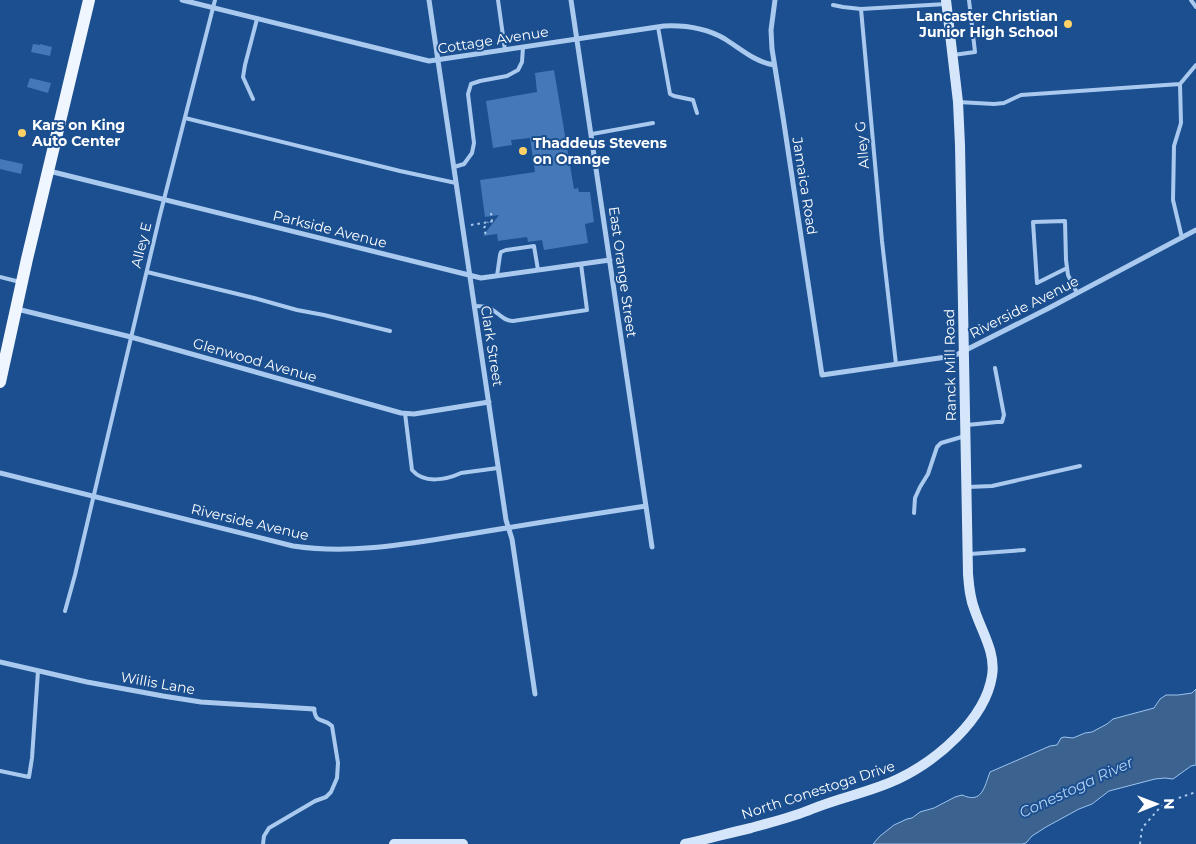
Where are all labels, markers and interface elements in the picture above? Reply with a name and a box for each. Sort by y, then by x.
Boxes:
place label: Lancaster Christian Junior High School [916,7,1058,41]
marker: Lancaster Christian Junior High School [1062,18,1074,30]
street label: Cottage Avenue [436,22,550,58]
place label: Kars on King Auto Center [31,116,125,150]
street label: Alley G [851,120,873,170]
marker: Kars on King Auto Center [16,127,28,139]
place label: Thaddeus Stevens on Orange [533,134,667,168]
street label: Jamaica Road [788,135,822,236]
marker: Thaddeus Stevens on Orange [517,145,529,157]
street label: East Orange Street [605,205,641,339]
street label: Parkside Avenue [271,206,389,252]
street label: Alley E [127,220,155,270]
street label: Riverside Avenue [966,272,1082,342]
street label: Clark Street [477,304,507,388]
street label: Ranck Mill Road [940,309,960,421]
street label: Glenwood Avenue [191,334,319,386]
street label: Riverside Avenue [189,500,311,544]
street label: Willis Lane [119,668,197,698]
water label: Conestoga River [1016,752,1137,822]
street label: North Conestoga Drive [739,757,897,823]
north arrow [1131,779,1181,829]
text: N [1160,798,1178,810]

